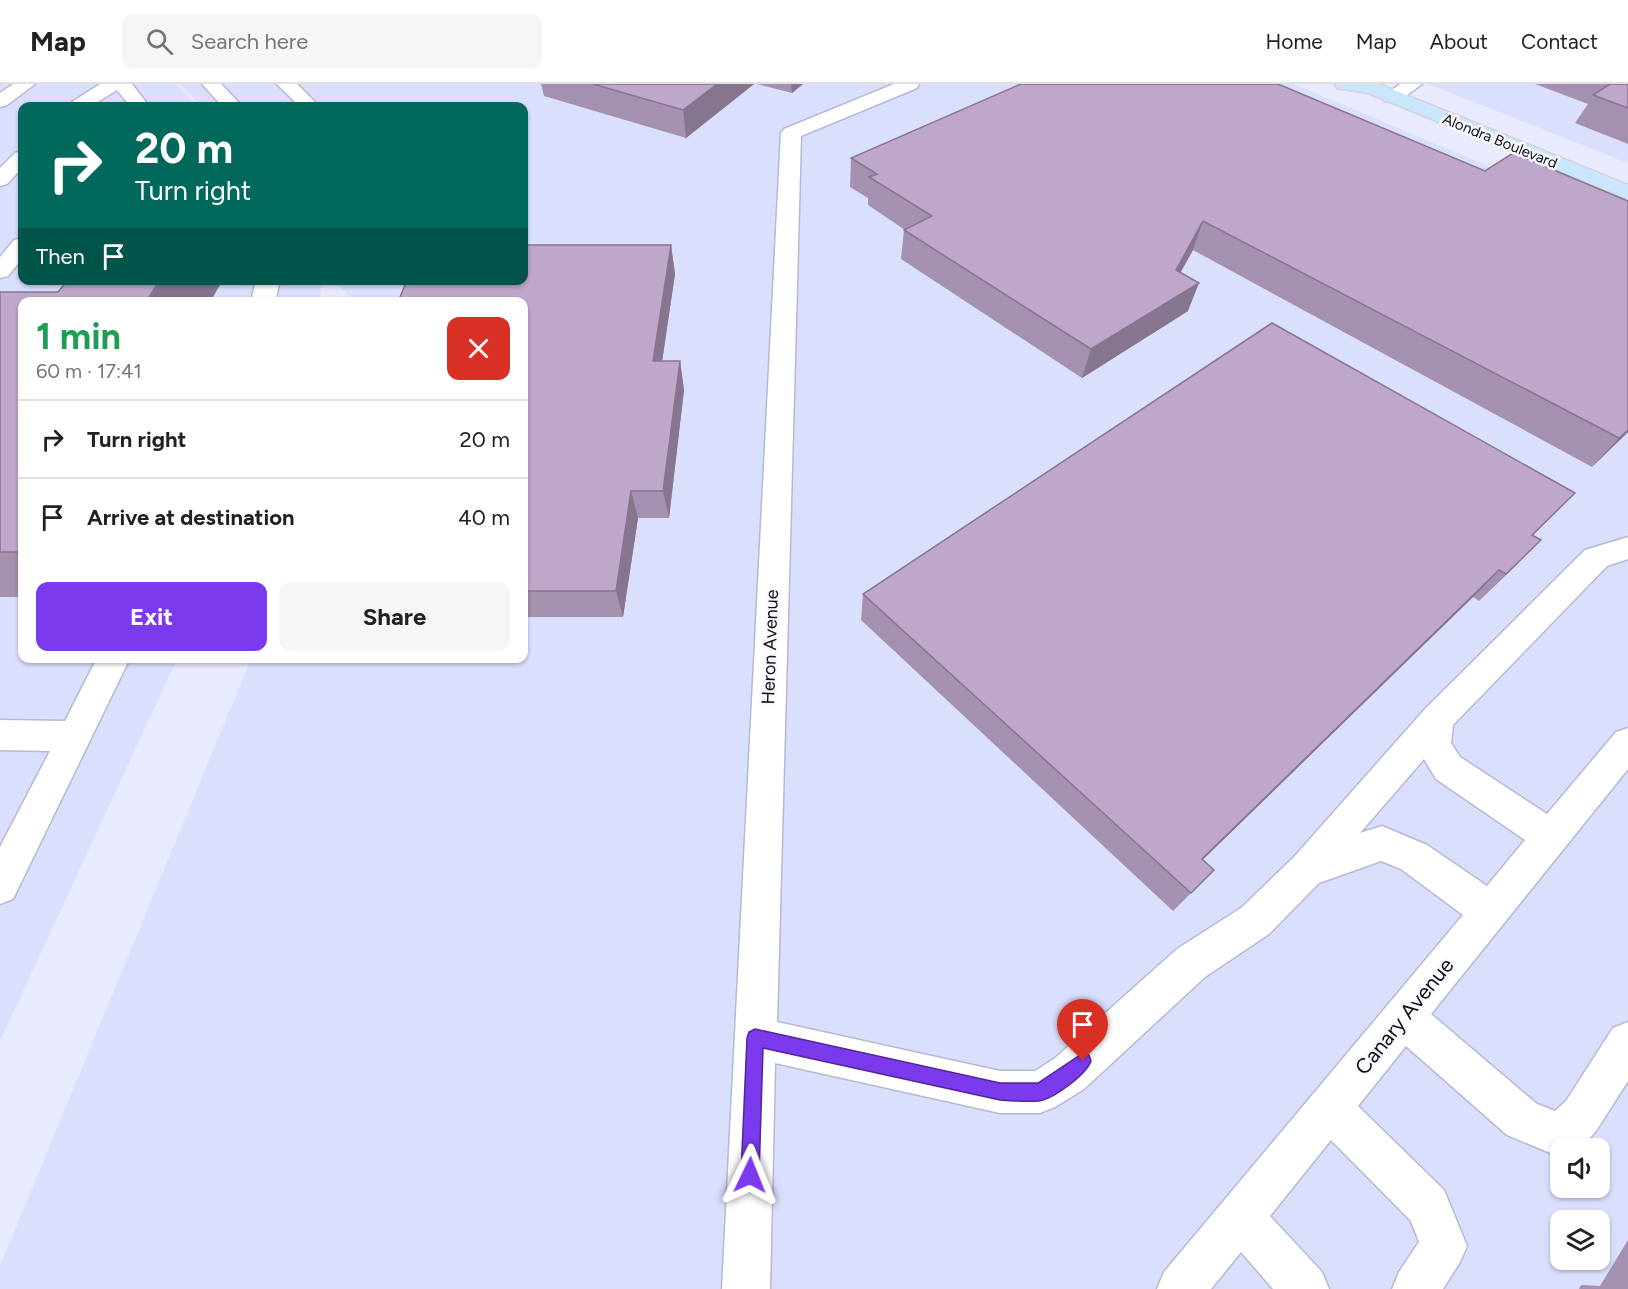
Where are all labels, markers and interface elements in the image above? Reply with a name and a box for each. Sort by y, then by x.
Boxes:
search box [122,14,542,68]
text: Map [30,24,86,58]
icon: search [143,25,176,58]
text: Search here [191,28,308,55]
text: Home [1266,29,1323,54]
text: Map [1356,29,1397,54]
text: About [1430,29,1488,54]
text: Contact [1521,29,1598,54]
street label: Alondra Boulevard [1440,110,1560,172]
text: 20 m [135,123,233,174]
icon: right [36,126,114,204]
text: Turn right [135,174,251,207]
icon: arrive [97,240,130,273]
text: Then [36,243,85,270]
text: 1 min [36,315,121,358]
button: close [447,317,510,380]
text: 60 m · 17:41 [36,359,142,383]
icon: right [36,423,69,456]
text: Turn right [87,426,186,453]
text: 20 m [459,426,510,453]
icon: arrive [36,501,69,534]
text: Arrive at destination [87,504,295,531]
text: 40 m [458,504,510,531]
button: Exit [36,582,267,651]
button: Share [279,582,510,651]
street label: Heron Avenue [757,589,783,705]
street label: Canary Avenue [1349,953,1459,1079]
pin [1057,999,1108,1061]
icon: arrive [1066,1008,1099,1041]
map controls [1550,1138,1610,1270]
button: sound [1550,1138,1610,1198]
position arrow [718,1143,782,1207]
button: layers [1550,1210,1610,1270]

